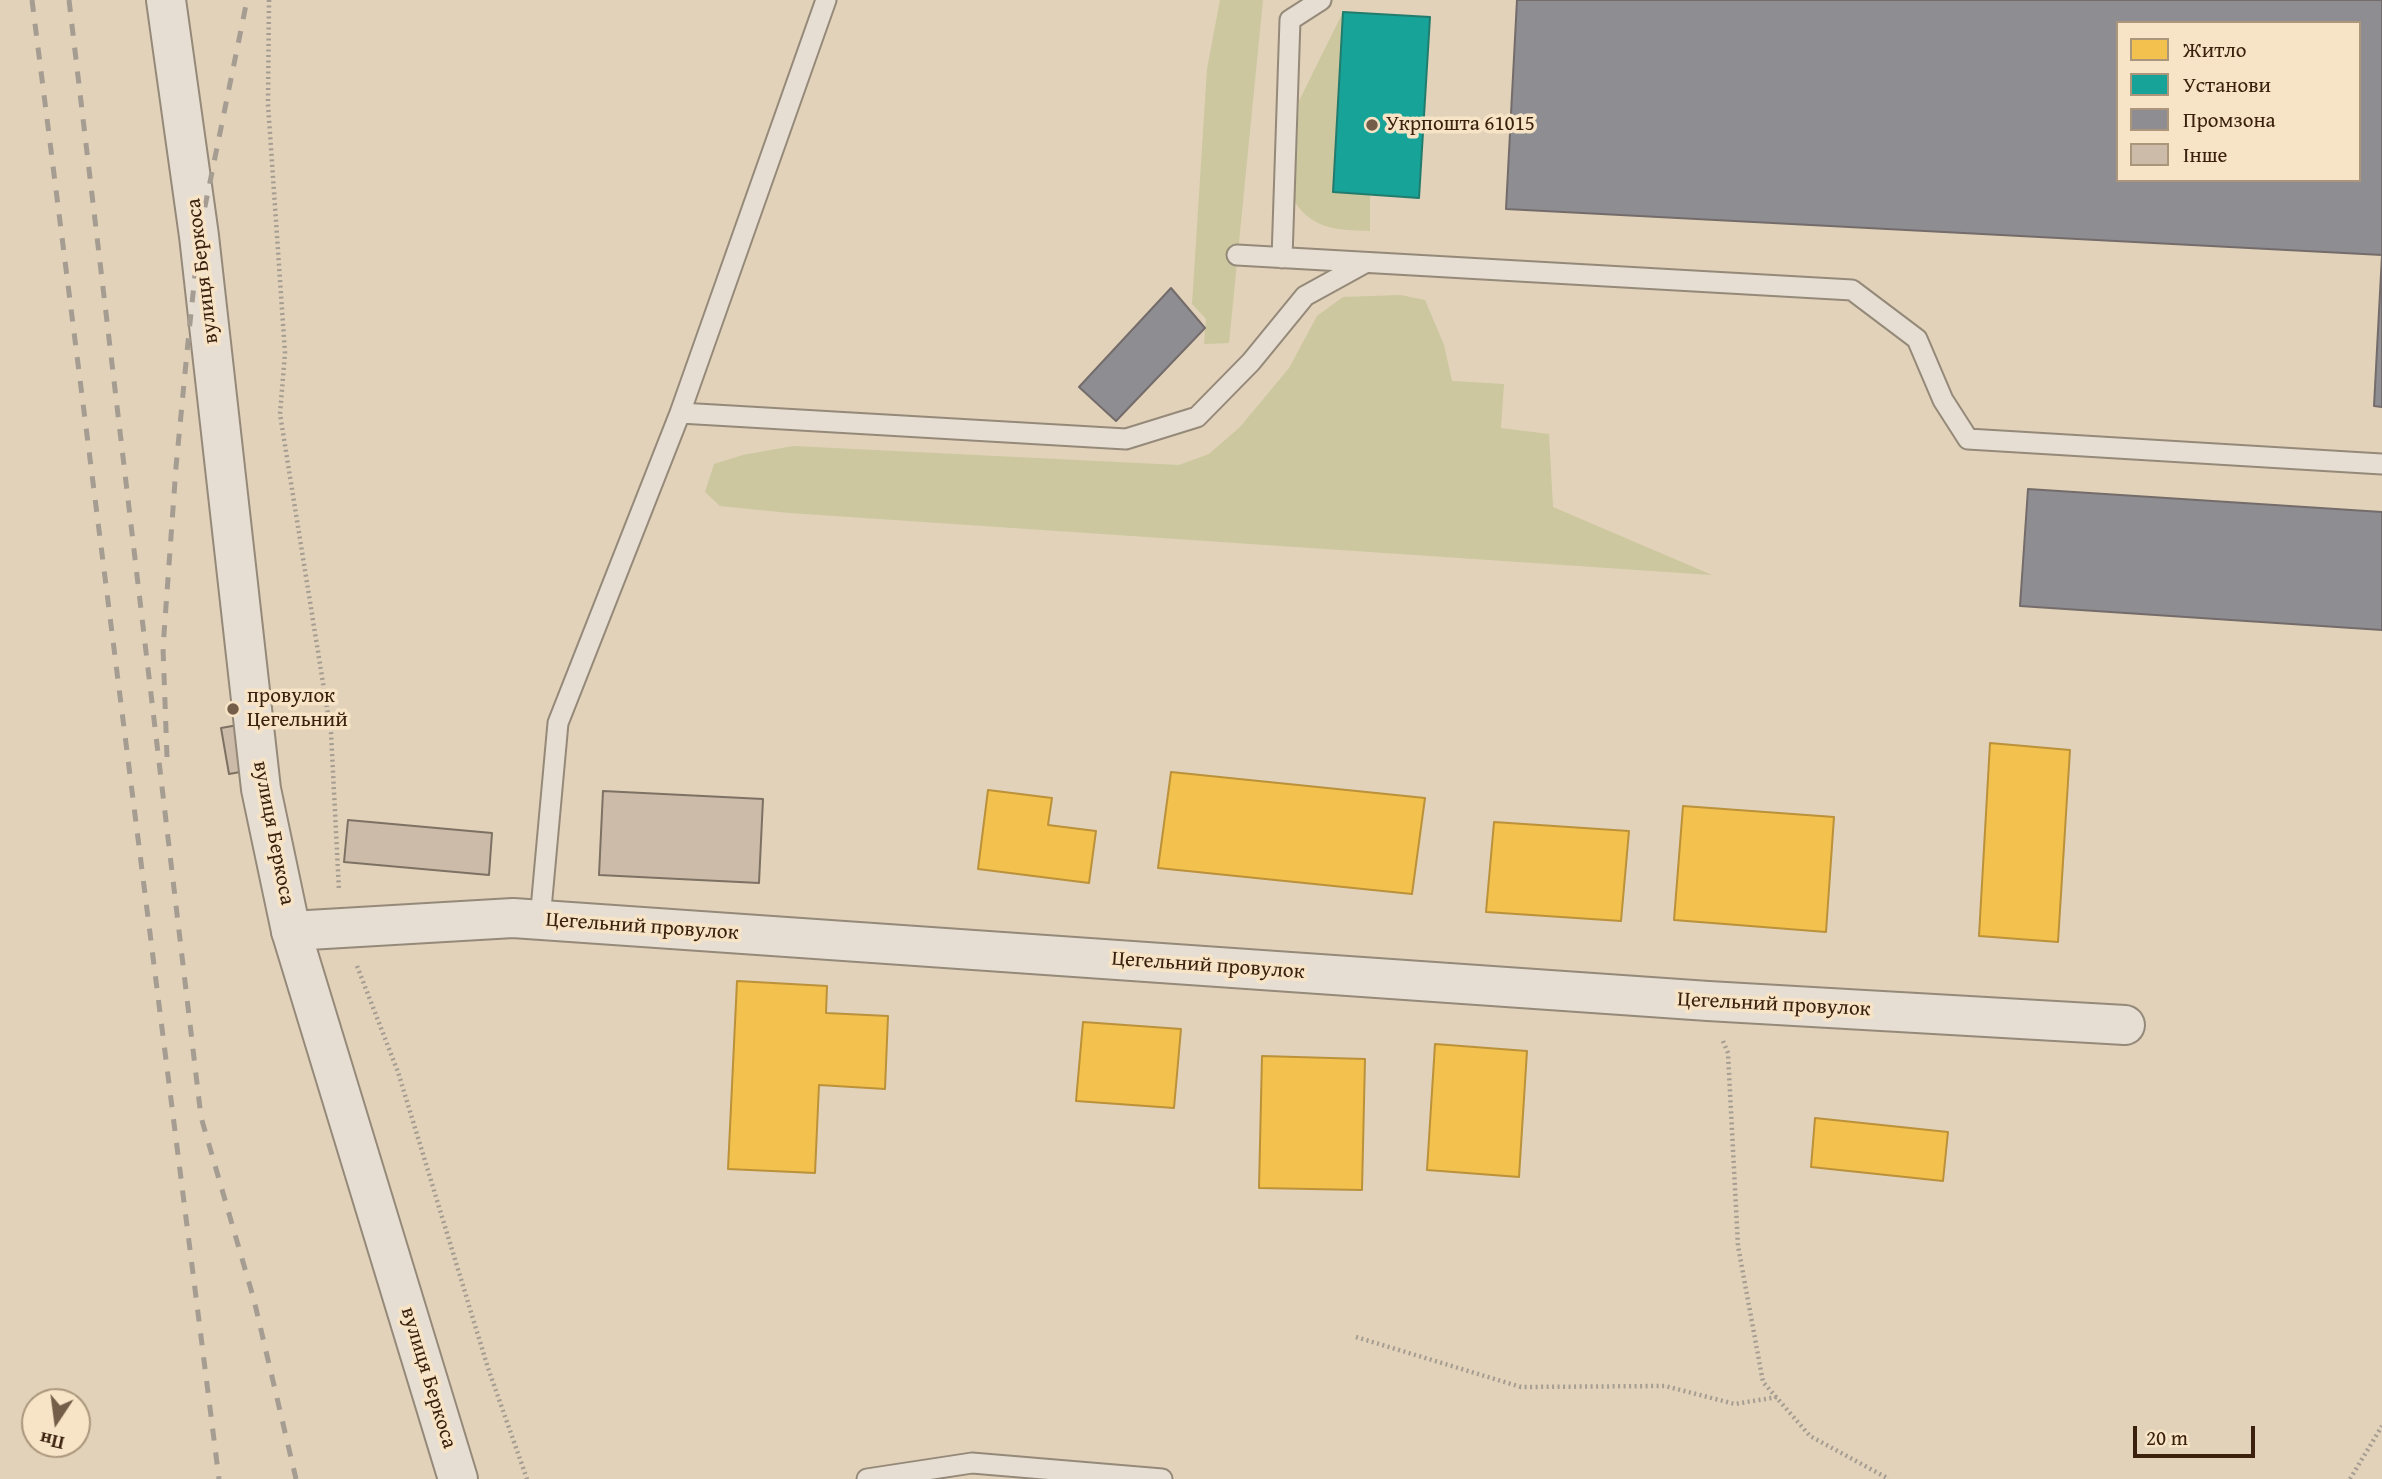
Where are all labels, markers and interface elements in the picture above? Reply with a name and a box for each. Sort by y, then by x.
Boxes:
legend [2116,21,2361,182]
text: Житло [2183,34,2247,65]
text: Установи [2183,69,2271,100]
text: Промзона [2183,104,2276,135]
place label: Укрпошта 61015 [1386,112,1535,138]
marker: Укрпошта 61015 [1364,117,1380,133]
text: Інше [2183,139,2227,170]
street label: вулиця Беркоса [182,197,224,345]
place label: провулок Цегельний [247,684,348,734]
marker: провулок Цегельний [225,701,241,717]
street label: вулиця Беркоса [247,759,299,907]
street label: Цегельний провулок [545,908,739,946]
street label: Цегельний провулок [1111,947,1305,985]
street label: Цегельний провулок [1677,987,1871,1023]
street label: вулиця Беркоса [395,1304,461,1452]
north arrow [21,1388,91,1458]
scale bar [2137,1412,2260,1456]
text: 20 m [2146,1422,2188,1453]
text: Пн [37,1425,67,1458]

